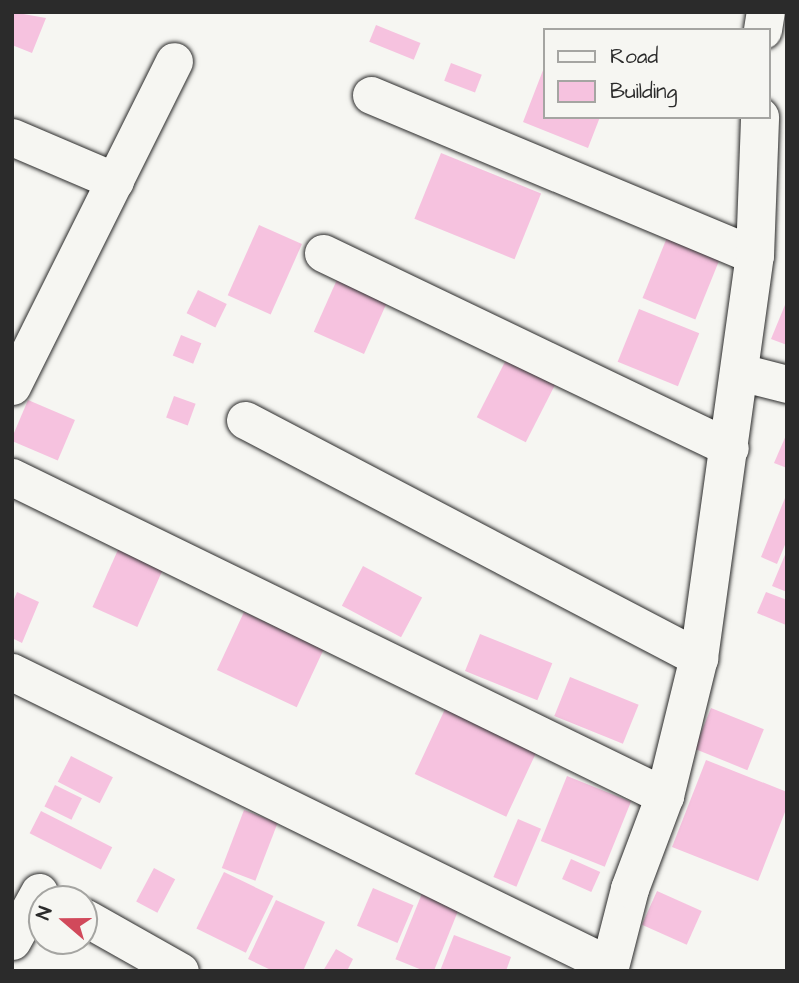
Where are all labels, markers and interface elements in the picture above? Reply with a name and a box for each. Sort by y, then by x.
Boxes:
legend [544,28,771,119]
text: Road [610,42,658,71]
text: Building [610,77,677,106]
north arrow [28,885,98,955]
text: N [30,903,59,924]

